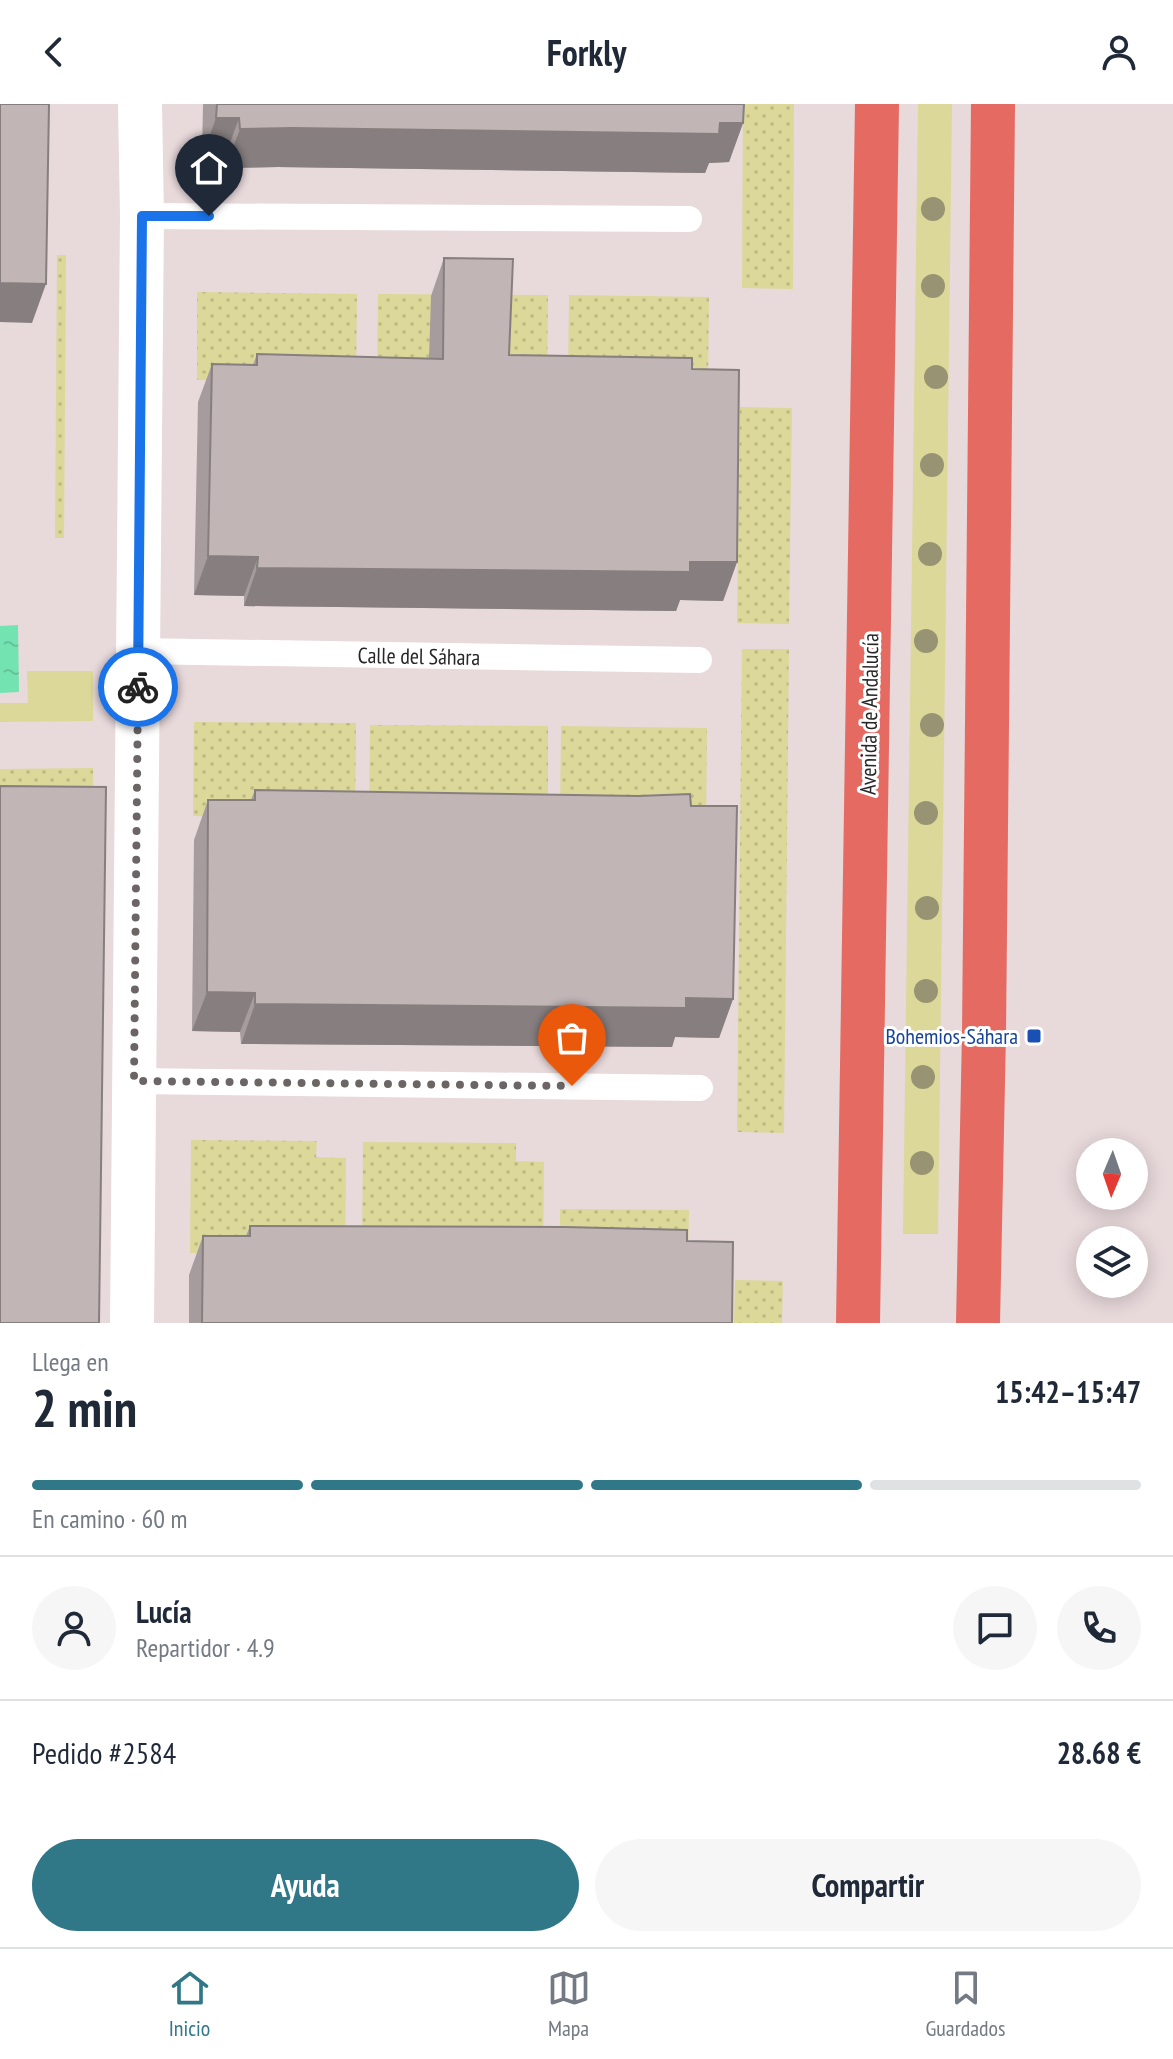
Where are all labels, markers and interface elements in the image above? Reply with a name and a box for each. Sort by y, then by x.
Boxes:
text: Forkly [547,29,626,76]
icon: back [32,30,76,74]
icon: person [1097,30,1141,74]
pin [175,134,243,216]
icon: home [187,146,231,190]
street label: Avenida de Andalucía [854,633,884,795]
street label: Calle del Sáhara [357,641,481,671]
courier [98,647,178,727]
icon: bike [116,665,160,709]
pin [538,1004,606,1086]
icon: bag [550,1016,594,1060]
place label: Bohemios-Sáhara [885,1022,1018,1050]
marker: Bohemios-Sáhara [1025,1027,1043,1045]
north arrow [1076,1138,1148,1210]
map controls [1076,1138,1148,1298]
button: layers [1076,1226,1148,1298]
text: Llega en [32,1345,109,1378]
text: 15:42–15:47 [995,1372,1141,1411]
text: 2 min [32,1374,137,1441]
text: En camino · 60 m [32,1502,187,1535]
button: person [32,1586,116,1670]
button: chat [953,1586,1037,1670]
button: phone [1057,1586,1141,1670]
text: Lucía [136,1592,192,1631]
text: Repartidor · 4.9 [136,1631,275,1664]
text: Pedido #2584 [32,1733,176,1772]
text: 28.68 € [1057,1733,1141,1772]
button: Ayuda [32,1839,579,1931]
button: Compartir [595,1839,1141,1931]
tab: Inicio [168,1966,212,2042]
tab: Mapa [547,1966,591,2042]
tab: Guardados [926,1966,1006,2042]

